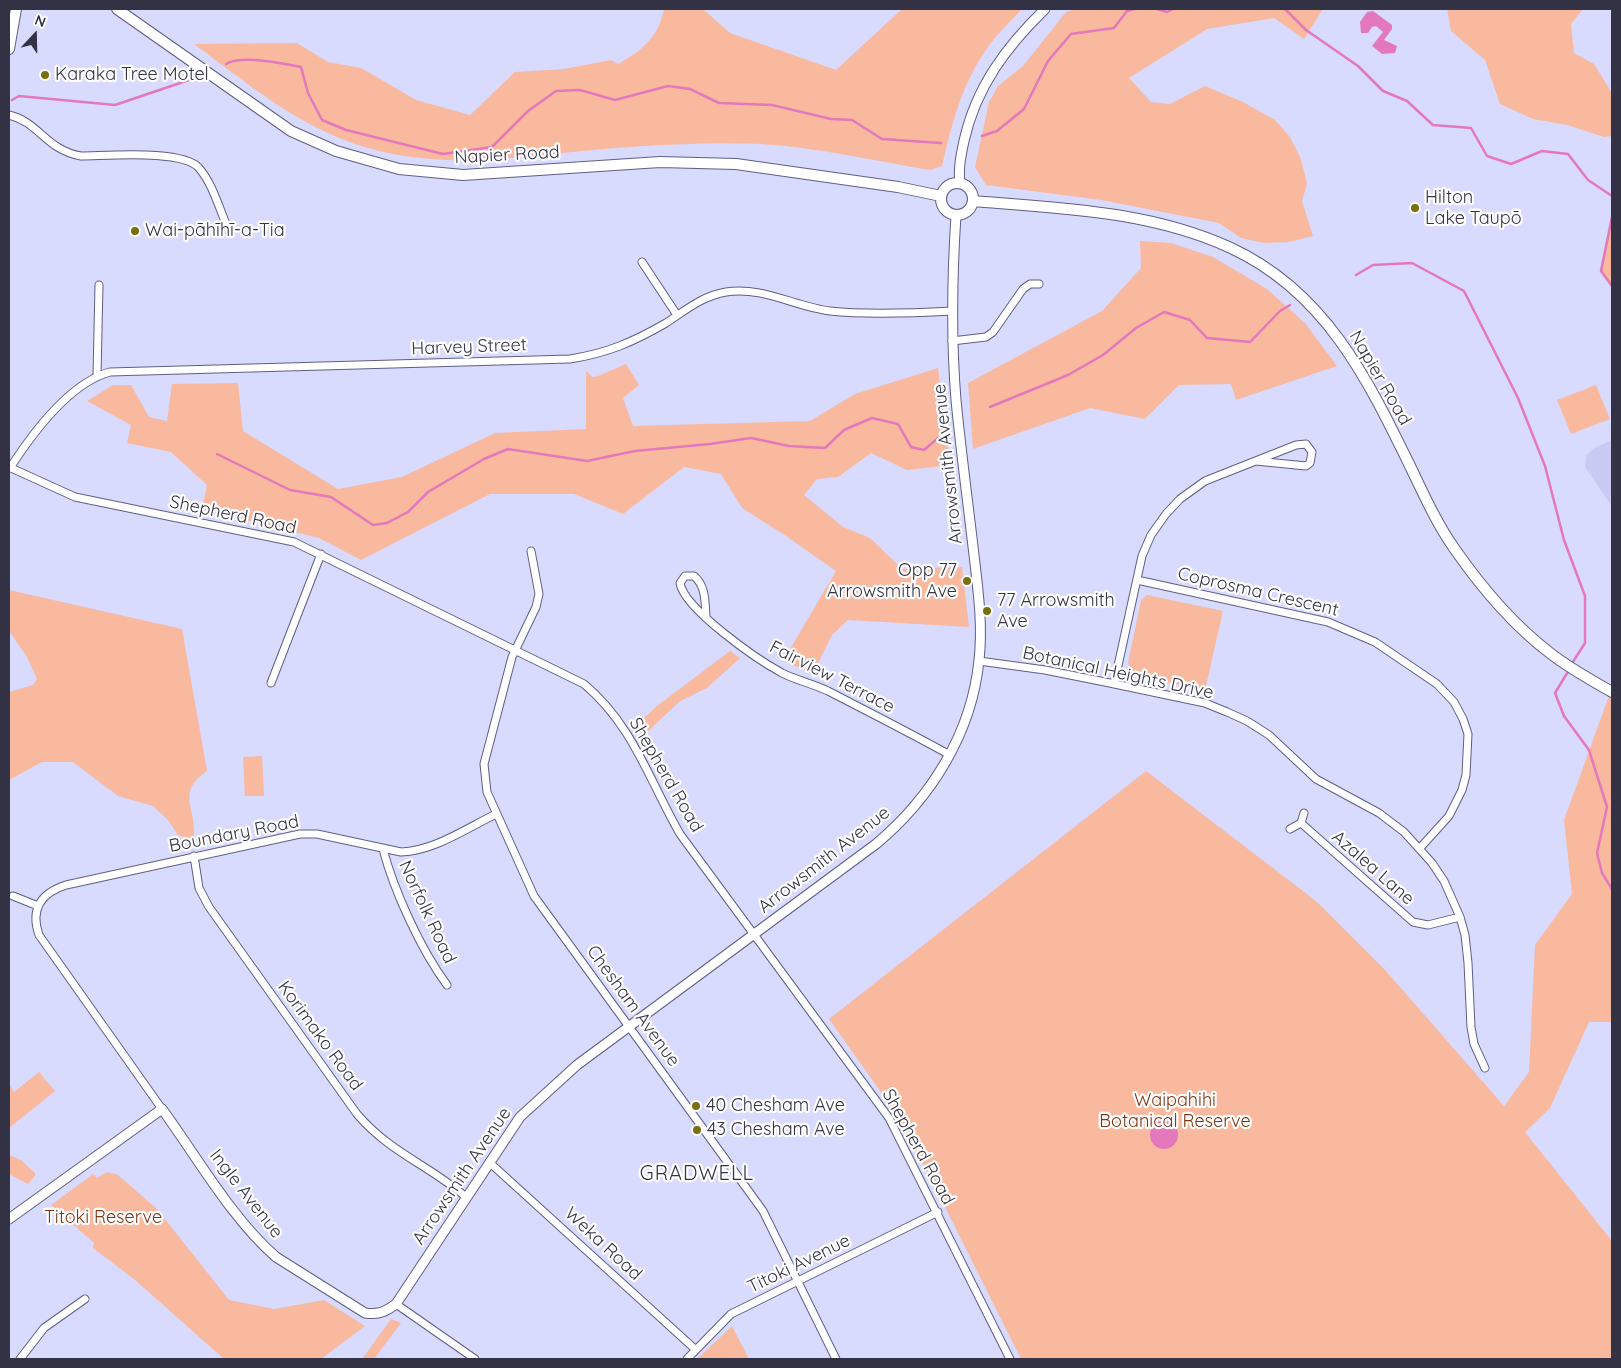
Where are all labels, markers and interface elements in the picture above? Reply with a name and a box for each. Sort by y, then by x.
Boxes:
north arrow [10,10,60,60]
text: N [32,11,48,31]
place label: Karaka Tree Motel [55,64,209,86]
marker: Karaka Tree Motel [39,69,51,81]
street label: Napier Road [454,141,560,169]
place label: Hilton Lake Taupō [1425,187,1522,230]
marker: Hilton Lake Taupō [1409,202,1421,214]
place label: Wai-pāhīhī-a-Tia [145,220,285,242]
marker: Wai-pāhīhī-a-Tia [129,225,141,237]
street label: Napier Road [1344,327,1416,429]
street label: Harvey Street [411,334,527,360]
street label: Arrowsmith Avenue [929,383,967,545]
street label: Shepherd Road [168,491,298,539]
place label: Opp 77 Arrowsmith Ave [827,560,957,602]
street label: Coprosma Crescent [1175,563,1341,621]
marker: Opp 77 Arrowsmith Ave [961,575,973,587]
place label: 77 Arrowsmith Ave [997,590,1115,632]
marker: 77 Arrowsmith Ave [981,605,993,617]
street label: Fairview Terrace [766,636,898,718]
street label: Botanical Heights Drive [1021,642,1215,704]
street label: Shepherd Road [624,714,708,836]
street label: Arrowsmith Avenue [754,802,894,918]
street label: Boundary Road [167,811,301,857]
street label: Azalea Lane [1327,826,1419,910]
street label: Norfolk Road [394,857,460,967]
street label: Chesham Avenue [582,941,684,1071]
street label: Korimako Road [273,977,367,1095]
street label: Shepherd Road [877,1085,959,1209]
park label: Waipahihi Botanical Reserve [1099,1090,1251,1132]
place label: 40 Chesham Ave [706,1095,845,1117]
marker: 40 Chesham Ave [690,1100,702,1112]
street label: Arrowsmith Avenue [408,1103,516,1249]
place label: 43 Chesham Ave [707,1119,845,1141]
marker: 43 Chesham Ave [691,1124,703,1136]
street label: Ingle Avenue [205,1145,287,1243]
district label: GRADWELL [639,1162,755,1186]
street label: Weka Road [560,1203,646,1285]
park label: Titoki Reserve [44,1207,162,1229]
street label: Titoki Avenue [744,1230,854,1298]

